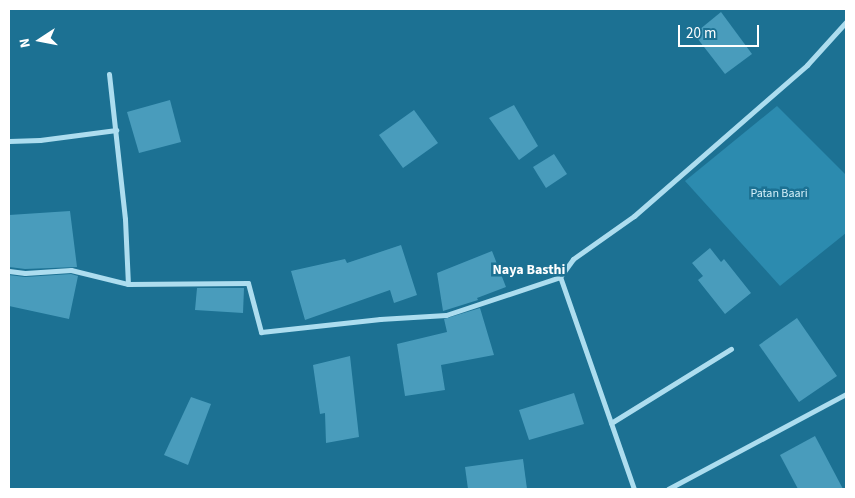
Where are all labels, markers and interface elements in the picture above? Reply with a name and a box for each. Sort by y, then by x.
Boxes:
north arrow [15,15,65,65]
scale bar [680,15,761,47]
text: 20 m [686,23,716,44]
text: N [15,36,36,49]
park label: Patan Baari [750,187,808,201]
district label: Naya Basthi [493,262,565,278]

